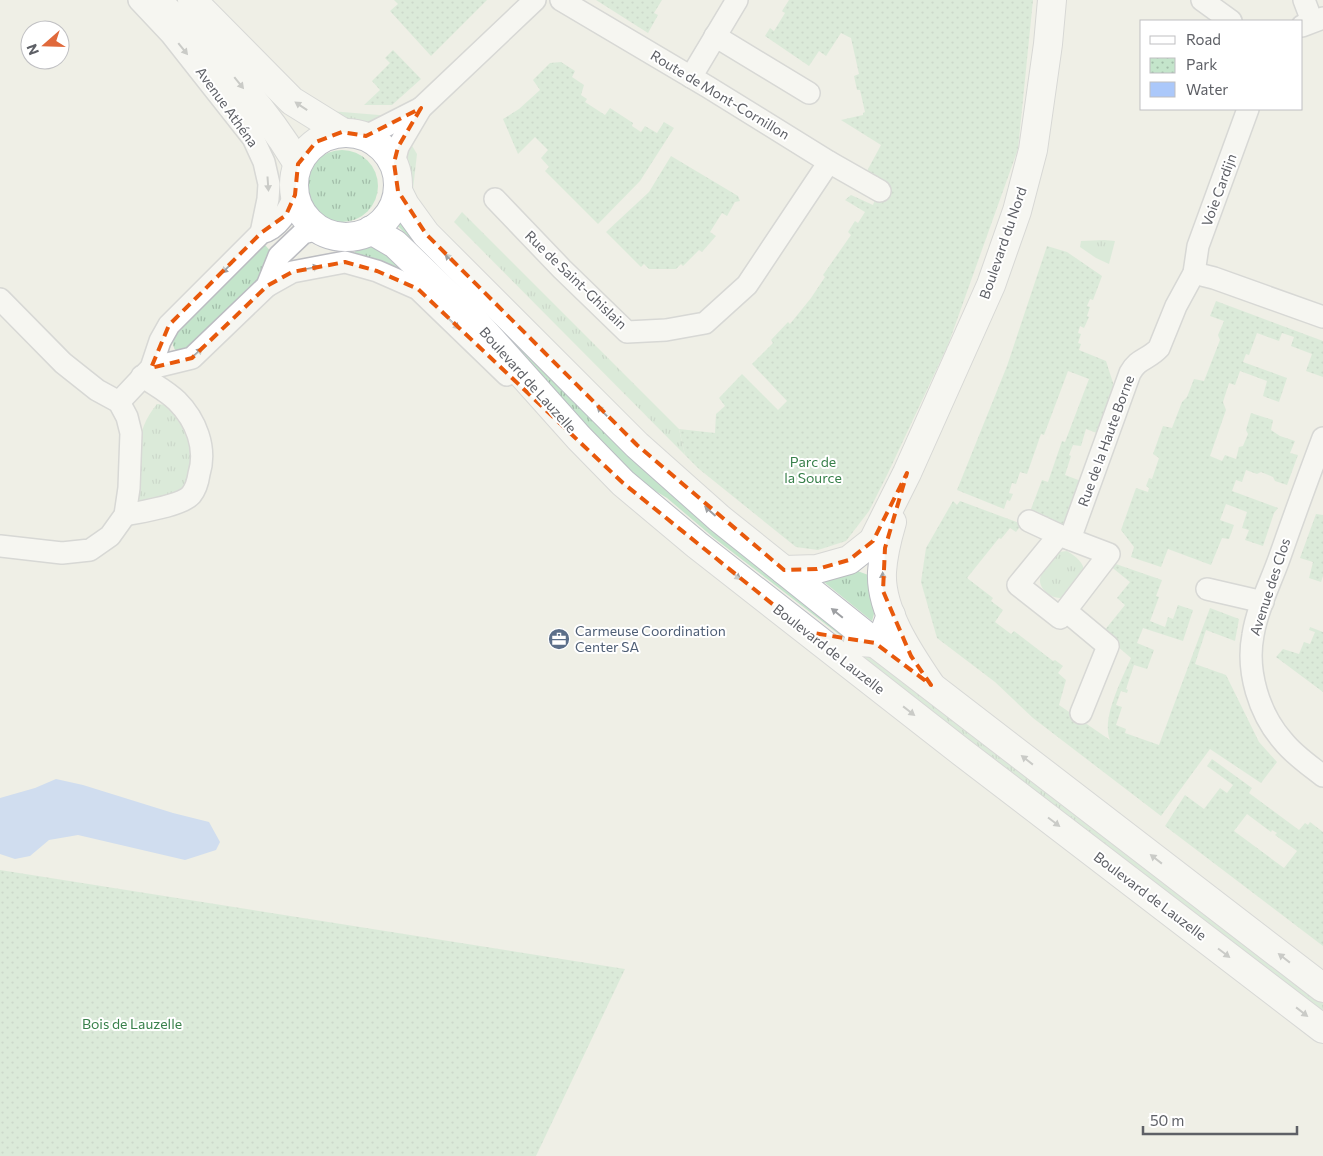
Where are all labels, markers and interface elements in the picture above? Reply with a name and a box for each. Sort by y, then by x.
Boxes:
north arrow [20,20,70,70]
legend [1140,20,1303,110]
text: Road [1186,30,1221,48]
text: N [23,42,42,57]
one-way arrow [177,43,188,55]
street label: Route de Mont-Cornillon [648,46,793,143]
text: Park [1186,55,1217,73]
street label: Avenue Athéna [193,63,262,150]
one-way arrow [234,77,245,90]
text: Water [1186,80,1228,98]
one-way arrow [294,102,307,111]
street label: Voie Cardijn [1198,151,1240,229]
one-way arrow [265,177,273,193]
street label: Boulevard du Nord [975,185,1030,301]
street label: Rue de Saint-Ghislain [522,227,631,333]
one-way arrow [444,253,456,265]
one-way arrow [221,261,233,273]
one-way arrow [304,264,319,272]
one-way arrow [448,318,460,330]
street label: Boulevard de Lauzelle [476,323,580,436]
one-way arrow [190,347,203,358]
street label: Rue de la Haute Borne [1074,373,1137,509]
one-way arrow [596,405,608,417]
park label: Parc de la Source [784,453,842,486]
one-way arrow [705,505,717,517]
street label: Avenue des Clos [1246,536,1293,638]
one-way arrow [728,570,741,581]
one-way arrow [878,570,886,586]
street label: Boulevard de Lauzelle [770,600,888,697]
one-way arrow [831,607,844,618]
place label: Carmeuse Coordination Center SA [575,622,726,655]
office icon: Carmeuse Coordination Center SA [547,627,571,651]
one-way arrow [902,706,916,716]
one-way arrow [1021,754,1034,765]
one-way arrow [1047,817,1060,827]
street label: Boulevard de Lauzelle [1091,848,1210,943]
one-way arrow [1150,854,1163,865]
one-way arrow [1217,947,1230,958]
one-way arrow [1278,953,1291,964]
one-way arrow [1295,1007,1308,1018]
park label: Bois de Lauzelle [82,1015,182,1032]
scale bar [1143,1104,1297,1136]
text: 50 m [1150,1111,1184,1129]

